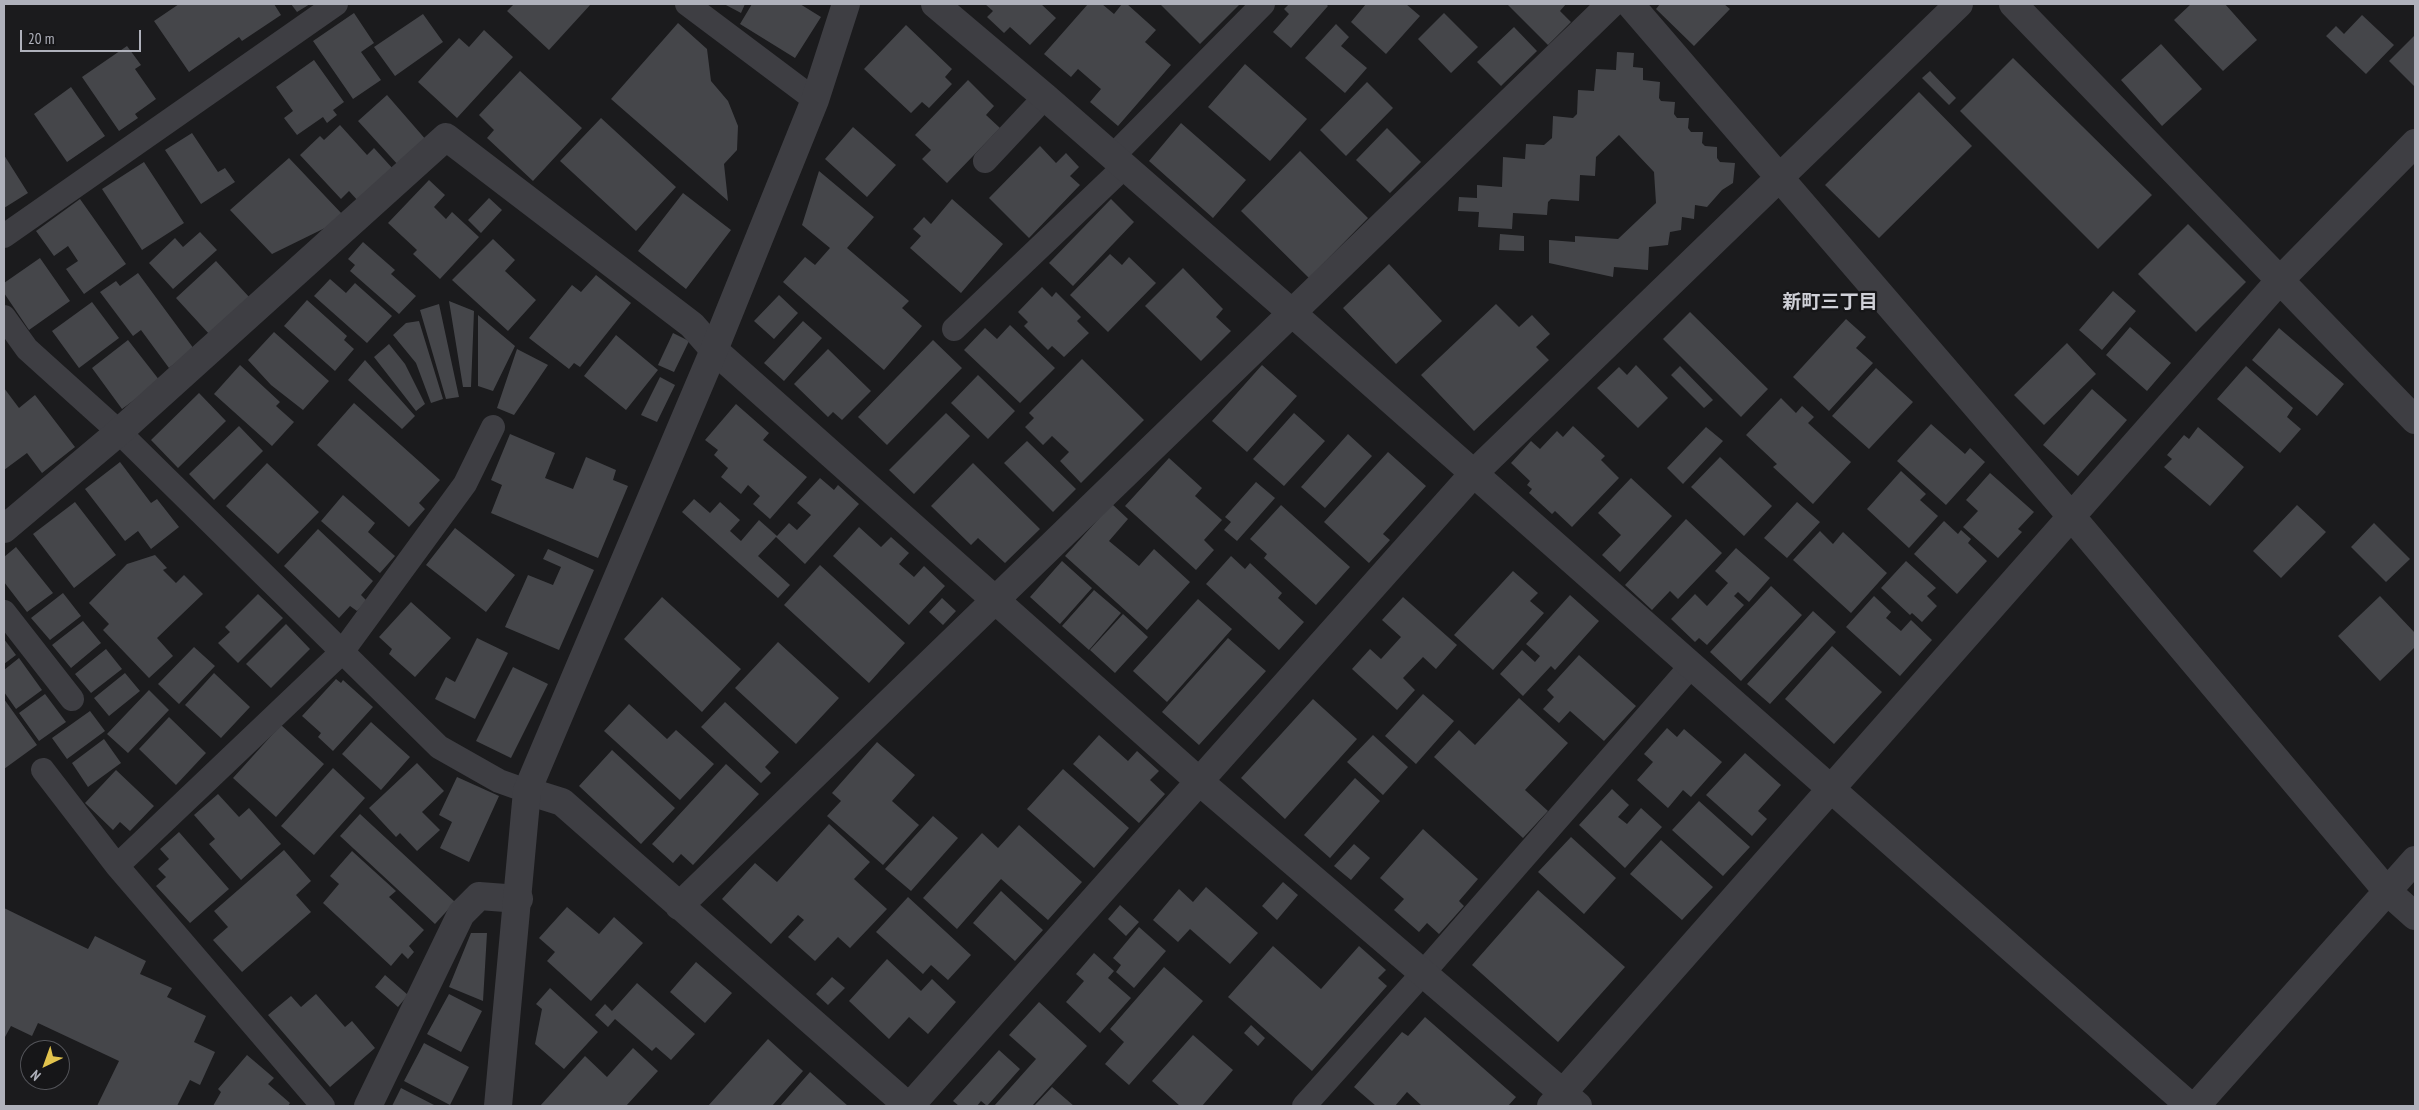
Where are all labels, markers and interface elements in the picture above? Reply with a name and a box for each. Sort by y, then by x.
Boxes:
scale bar [22,20,144,52]
text: 20 m [28,29,54,48]
district label: 新町三丁目 [1783,292,1877,314]
north arrow [20,1040,70,1090]
text: N [27,1066,44,1085]

